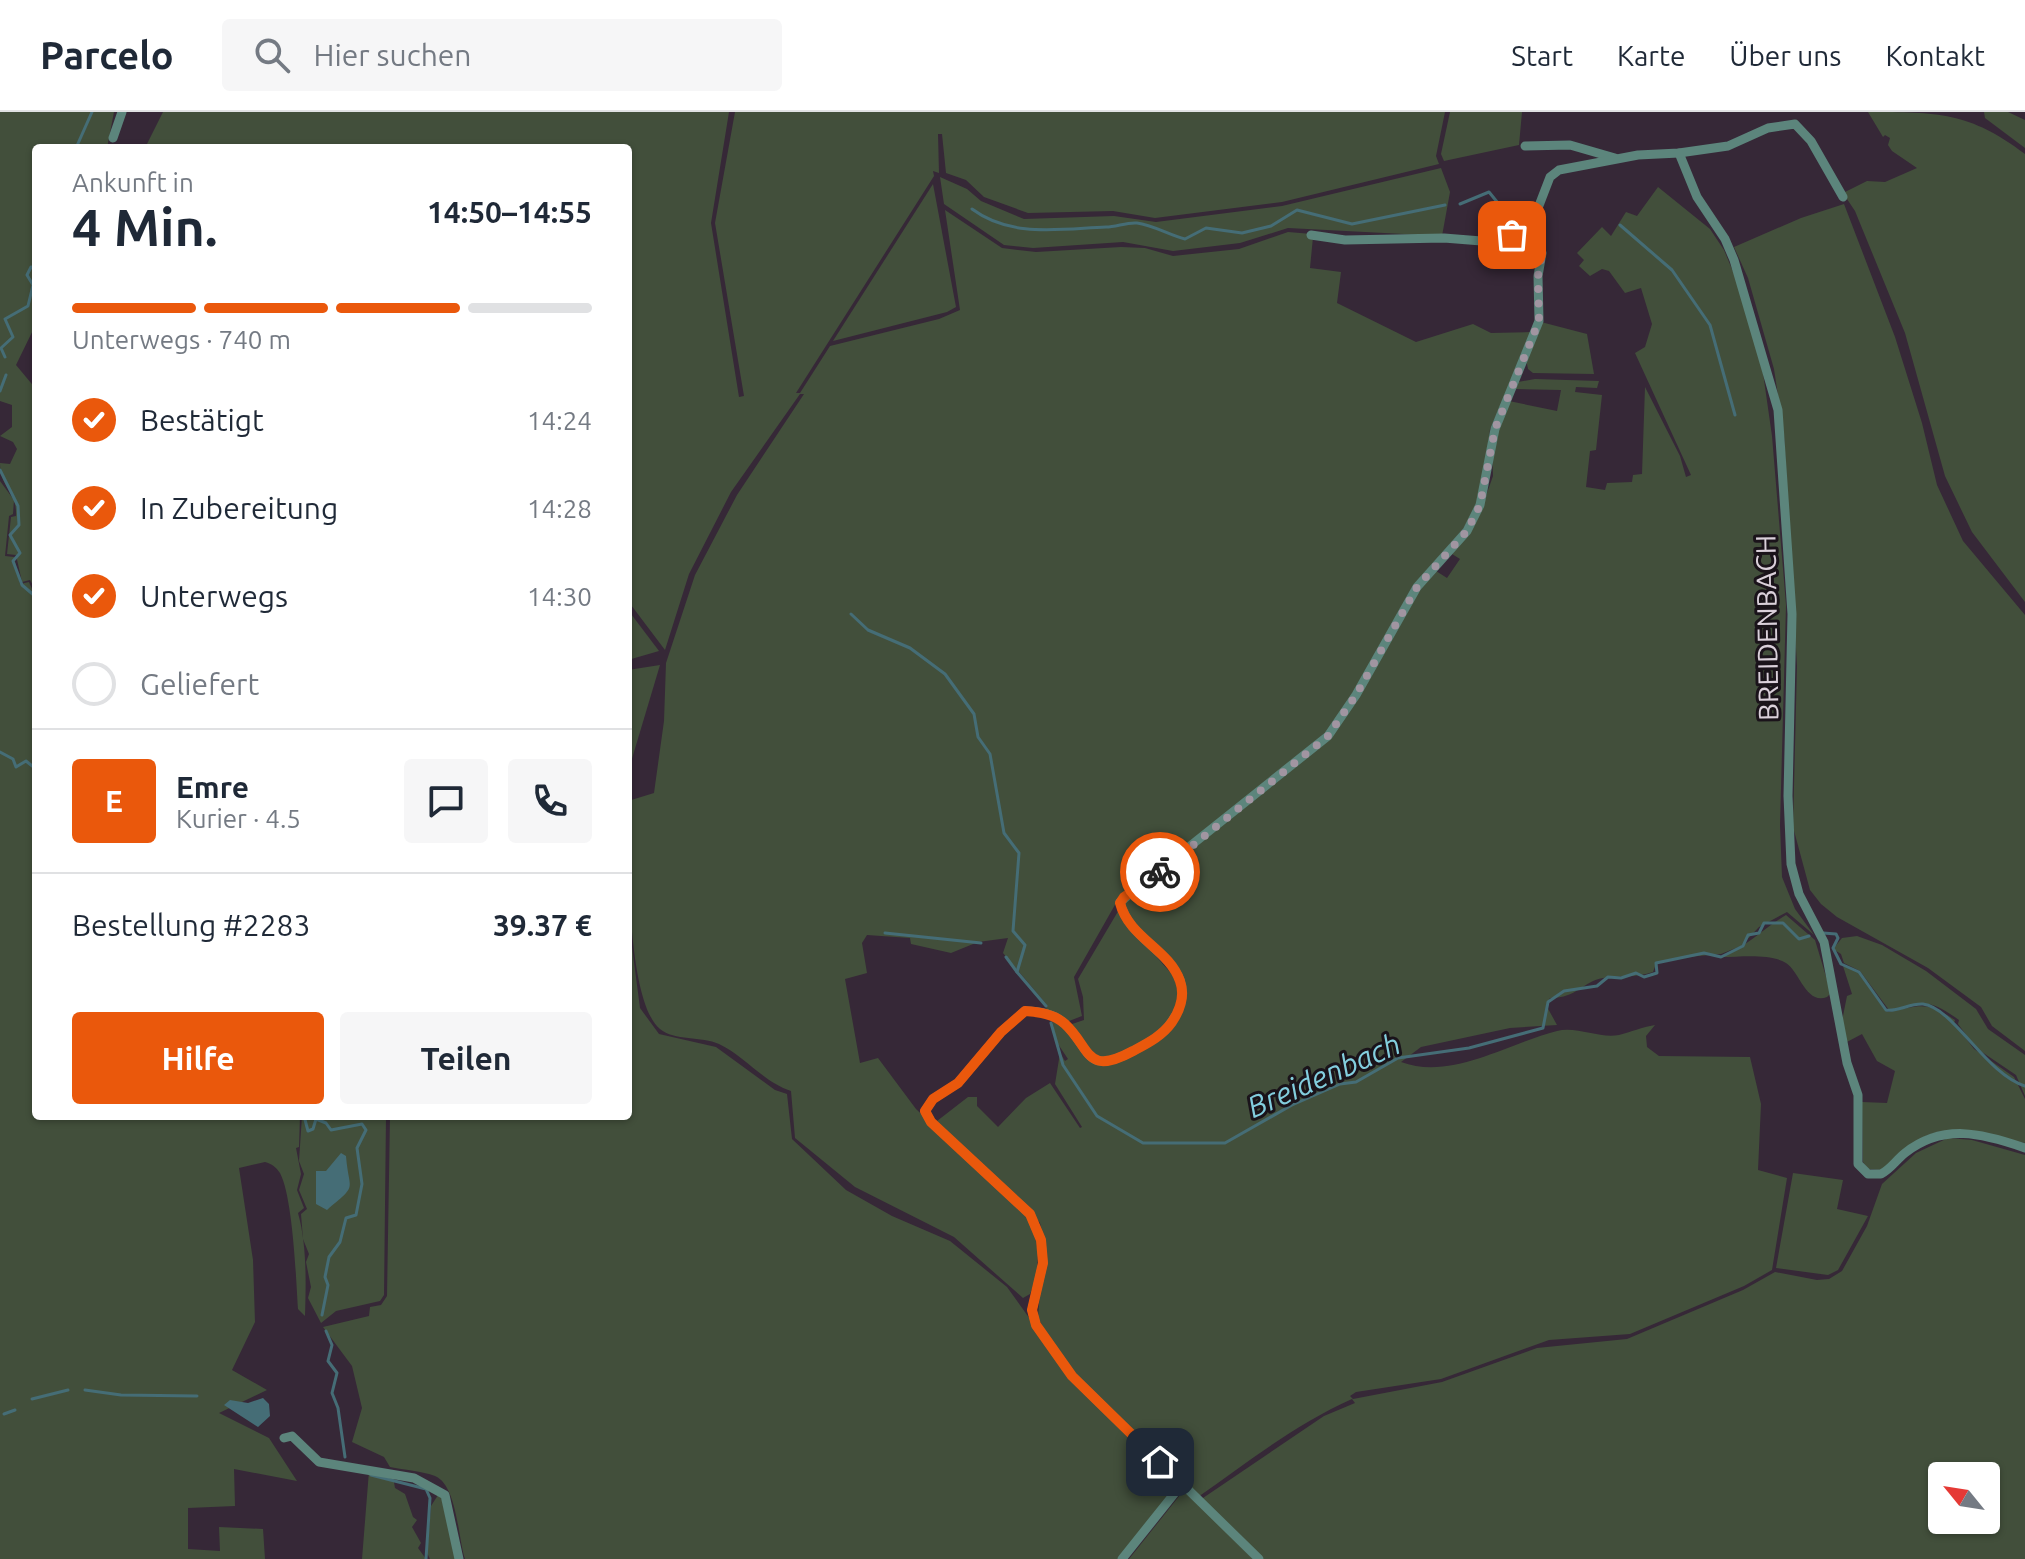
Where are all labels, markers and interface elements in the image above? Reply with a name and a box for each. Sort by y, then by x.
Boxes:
search box [222,19,782,91]
icon: search [250,33,294,77]
text: Parcelo [40,34,174,76]
text: Hier suchen [314,38,471,72]
text: Start [1511,40,1573,71]
text: Karte [1617,40,1685,71]
text: Über uns [1729,40,1841,71]
text: Kontakt [1885,40,1985,71]
text: Ankunft in [72,168,194,197]
text: 14:50–14:55 [427,195,592,229]
text: 4 Min. [72,198,218,256]
pin [1478,201,1546,269]
icon: bag [1490,213,1534,257]
text: Unterwegs · 740 m [72,325,291,354]
icon: check [72,398,116,442]
text: Bestätigt [140,403,264,437]
text: 14:24 [527,406,592,435]
icon: check [72,486,116,530]
text: In Zubereitung [140,491,338,525]
text: 14:28 [527,494,592,523]
street label: BREIDENBACH [1749,535,1784,721]
icon: check [72,574,116,618]
text: Unterwegs [140,579,288,613]
text: 14:30 [527,582,592,611]
text: Geliefert [140,667,259,701]
button: chat [404,759,488,843]
button: phone [508,759,592,843]
text: Emre [176,770,249,804]
text: E [105,784,123,818]
text: Kurier · 4.5 [176,804,301,833]
courier [1120,832,1200,912]
icon: bike [1138,850,1182,894]
text: Bestellung #2283 [72,908,310,942]
text: 39.37 € [493,908,592,942]
button: Hilfe [72,1012,324,1104]
button: Teilen [340,1012,592,1104]
water label: Breidenbach [1242,1026,1406,1124]
pin [1126,1428,1194,1496]
icon: home [1138,1440,1182,1484]
north arrow [1928,1462,2000,1534]
map controls [1928,1462,2000,1534]

